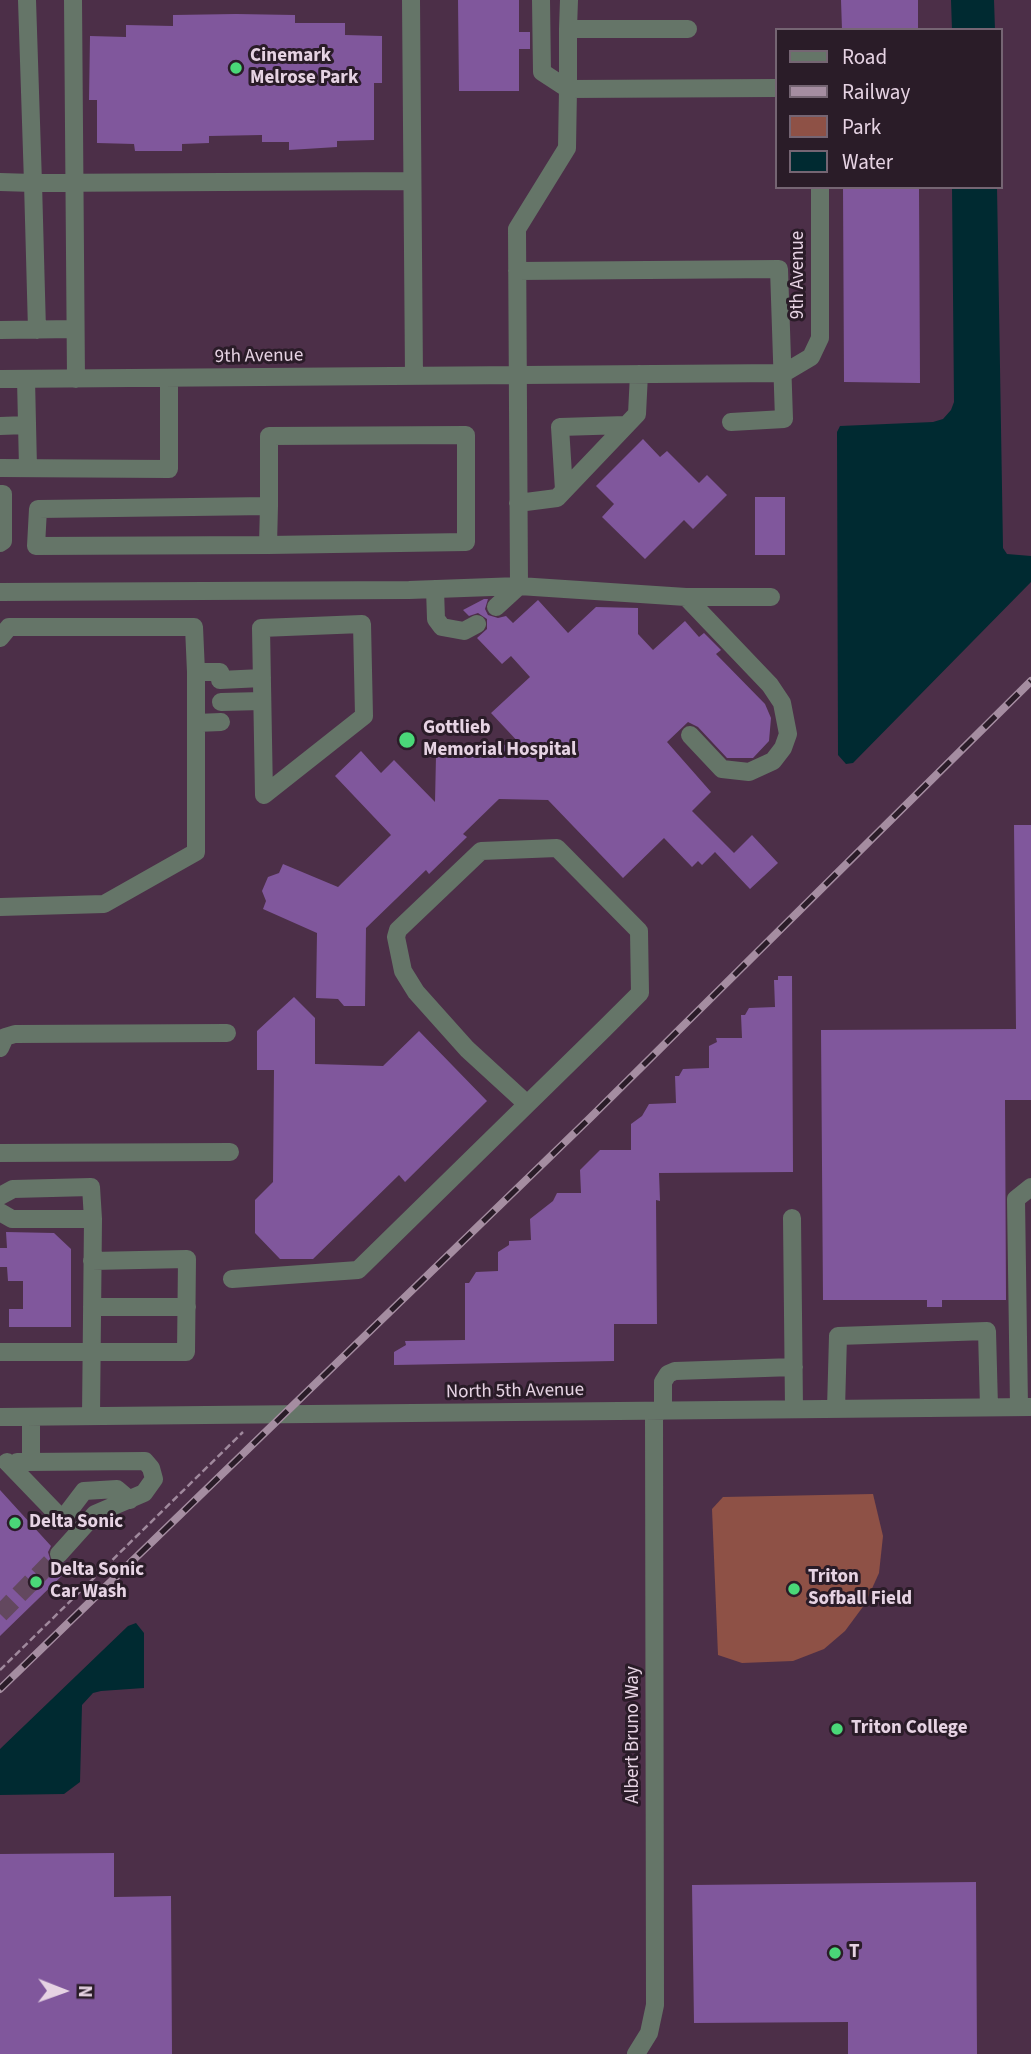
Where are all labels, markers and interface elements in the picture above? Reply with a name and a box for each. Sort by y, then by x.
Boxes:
legend [776,28,1003,189]
text: Road [842,42,887,72]
place label: Cinemark Melrose Park [250,46,358,90]
marker: Cinemark Melrose Park [228,60,244,76]
text: Railway [842,77,910,107]
text: Park [842,112,881,142]
text: Water [842,147,893,177]
street label: 9th Avenue [788,231,810,319]
street label: 9th Avenue [215,345,303,369]
place label: Gottlieb Memorial Hospital [423,718,576,762]
marker: Gottlieb Memorial Hospital [397,730,417,750]
street label: North 5th Avenue [446,1379,584,1405]
place label: Delta Sonic [29,1512,123,1534]
marker: Delta Sonic [7,1515,23,1531]
place label: Delta Sonic Car Wash [50,1560,144,1604]
place label: Triton Sofball Field [808,1567,912,1611]
marker: Delta Sonic Car Wash [28,1574,44,1590]
marker: Triton Sofball Field [786,1581,802,1597]
street label: Albert Bruno Way [623,1666,645,1804]
place label: Triton College [851,1718,967,1740]
marker: Triton College [829,1721,845,1737]
place label: T [849,1942,860,1964]
marker: T [827,1945,843,1961]
north arrow [28,1956,98,2026]
text: N [71,1985,98,1998]

